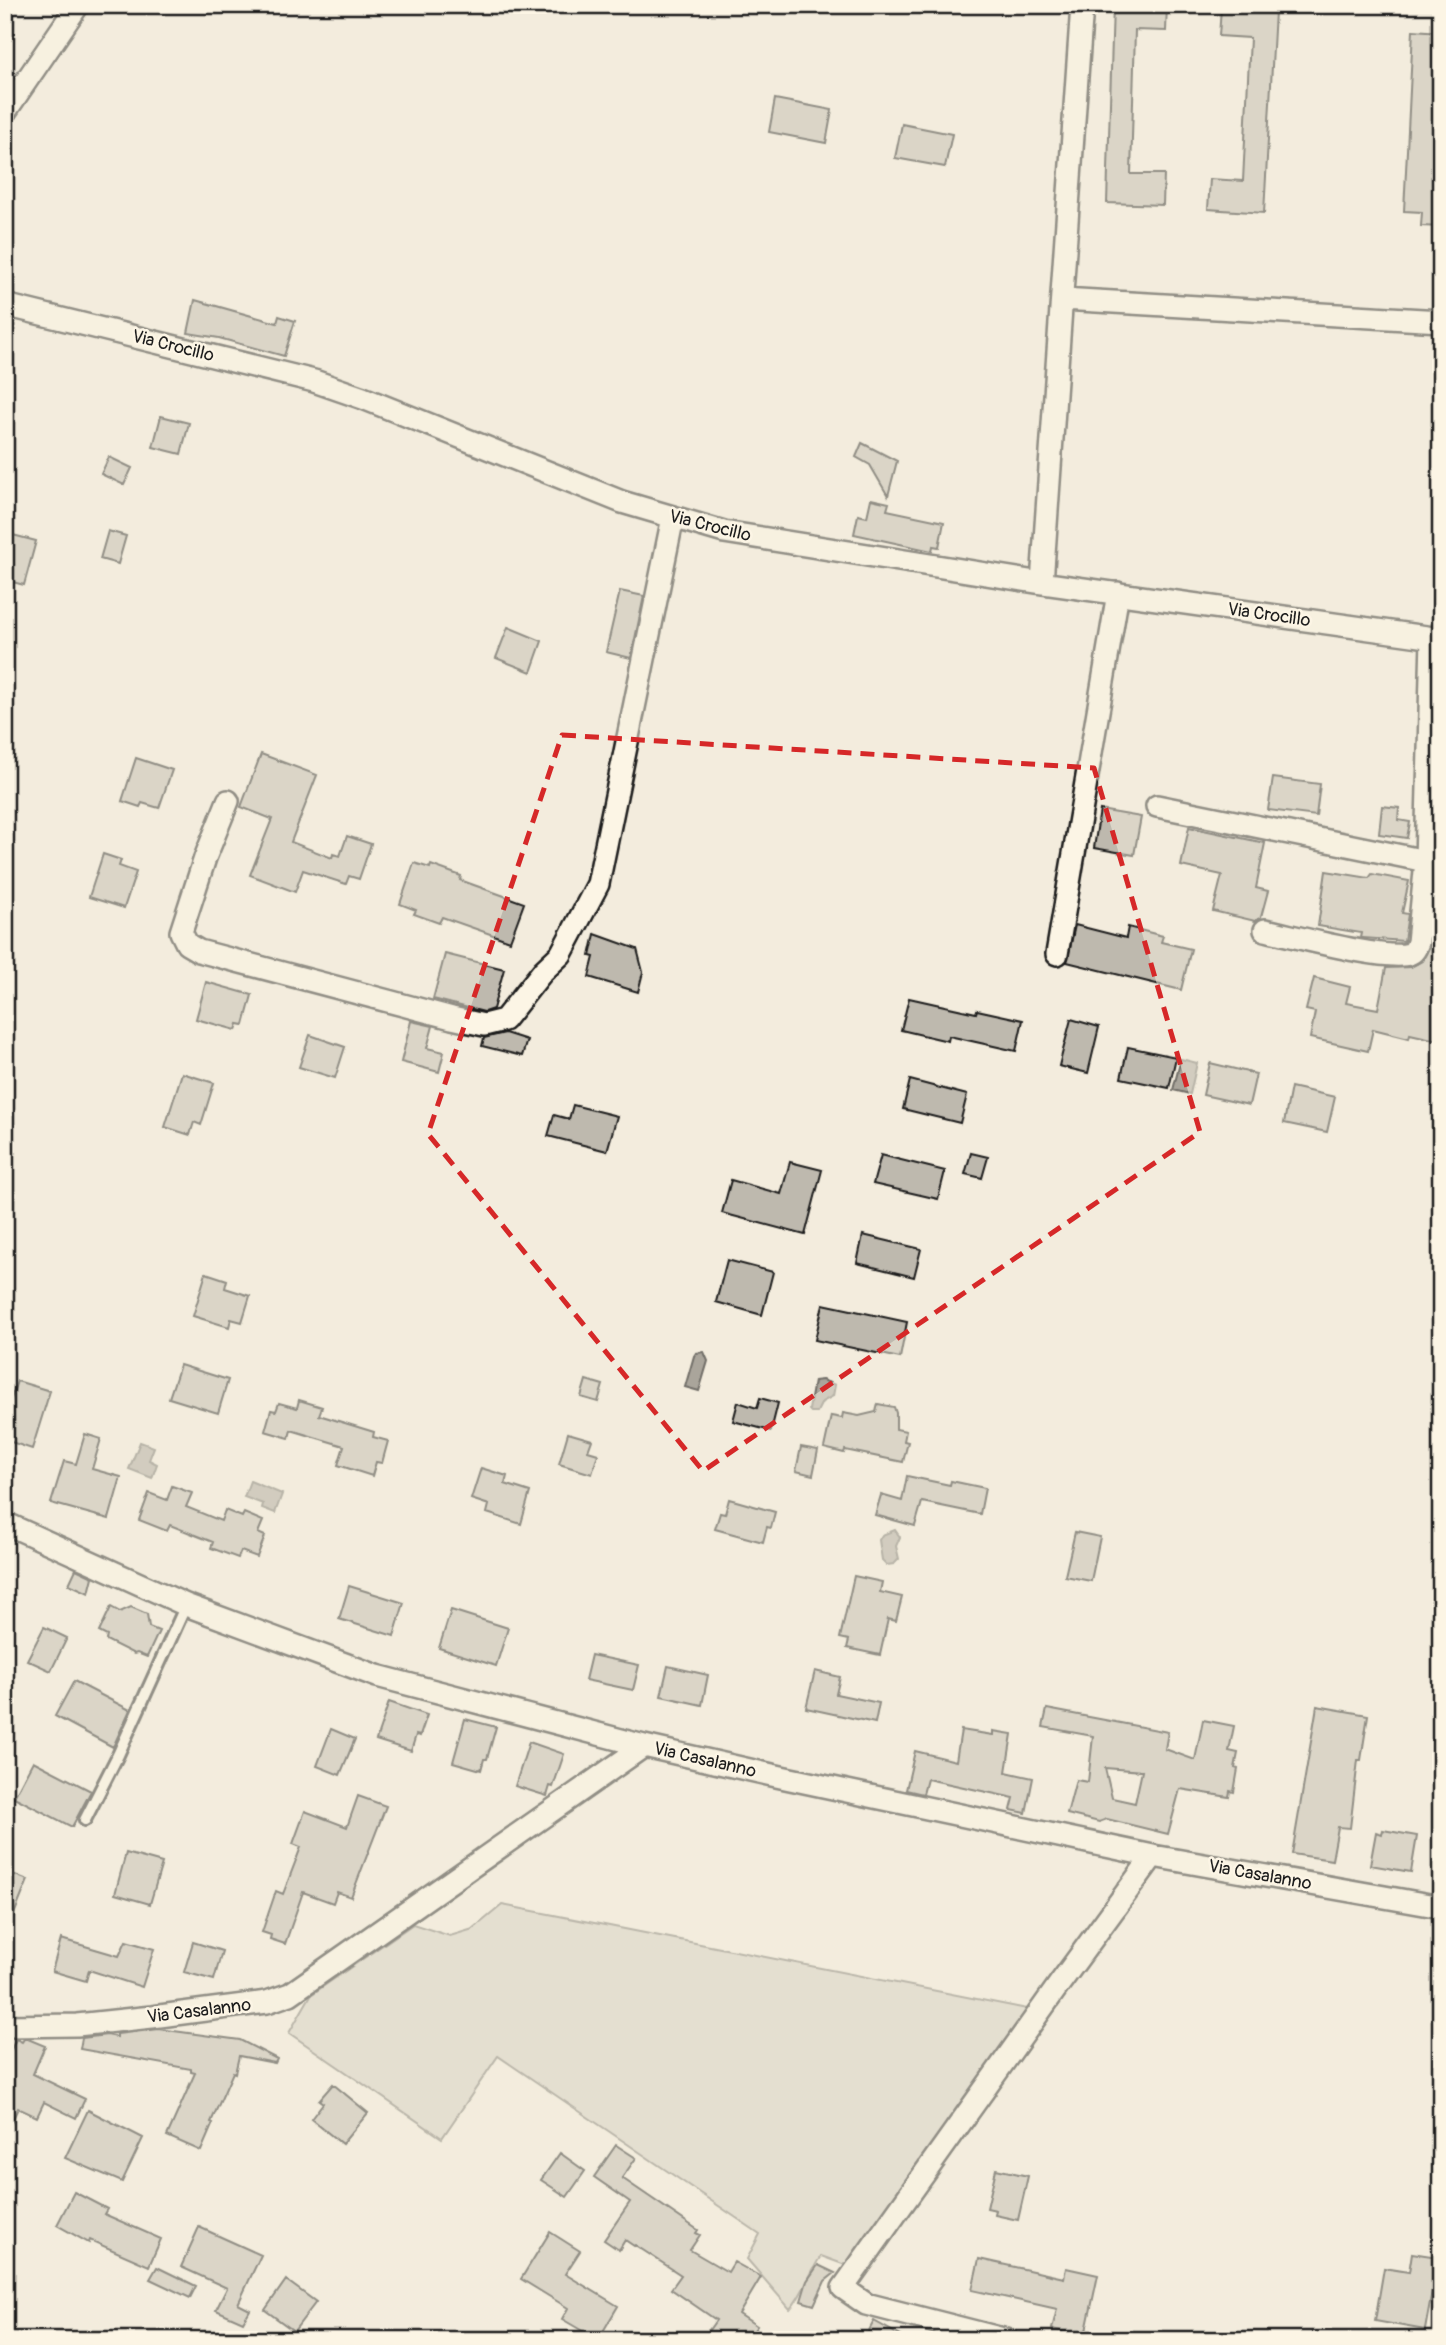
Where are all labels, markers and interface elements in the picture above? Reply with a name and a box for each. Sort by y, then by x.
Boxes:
street label: Via Crocillo [130,325,217,367]
street label: Via Crocillo [667,505,754,547]
street label: Via Crocillo [1226,598,1312,632]
street label: Via Casalanno [651,1737,759,1783]
street label: Via Casalanno [1206,1855,1314,1895]
street label: Via Casalanno [146,1993,253,2029]

